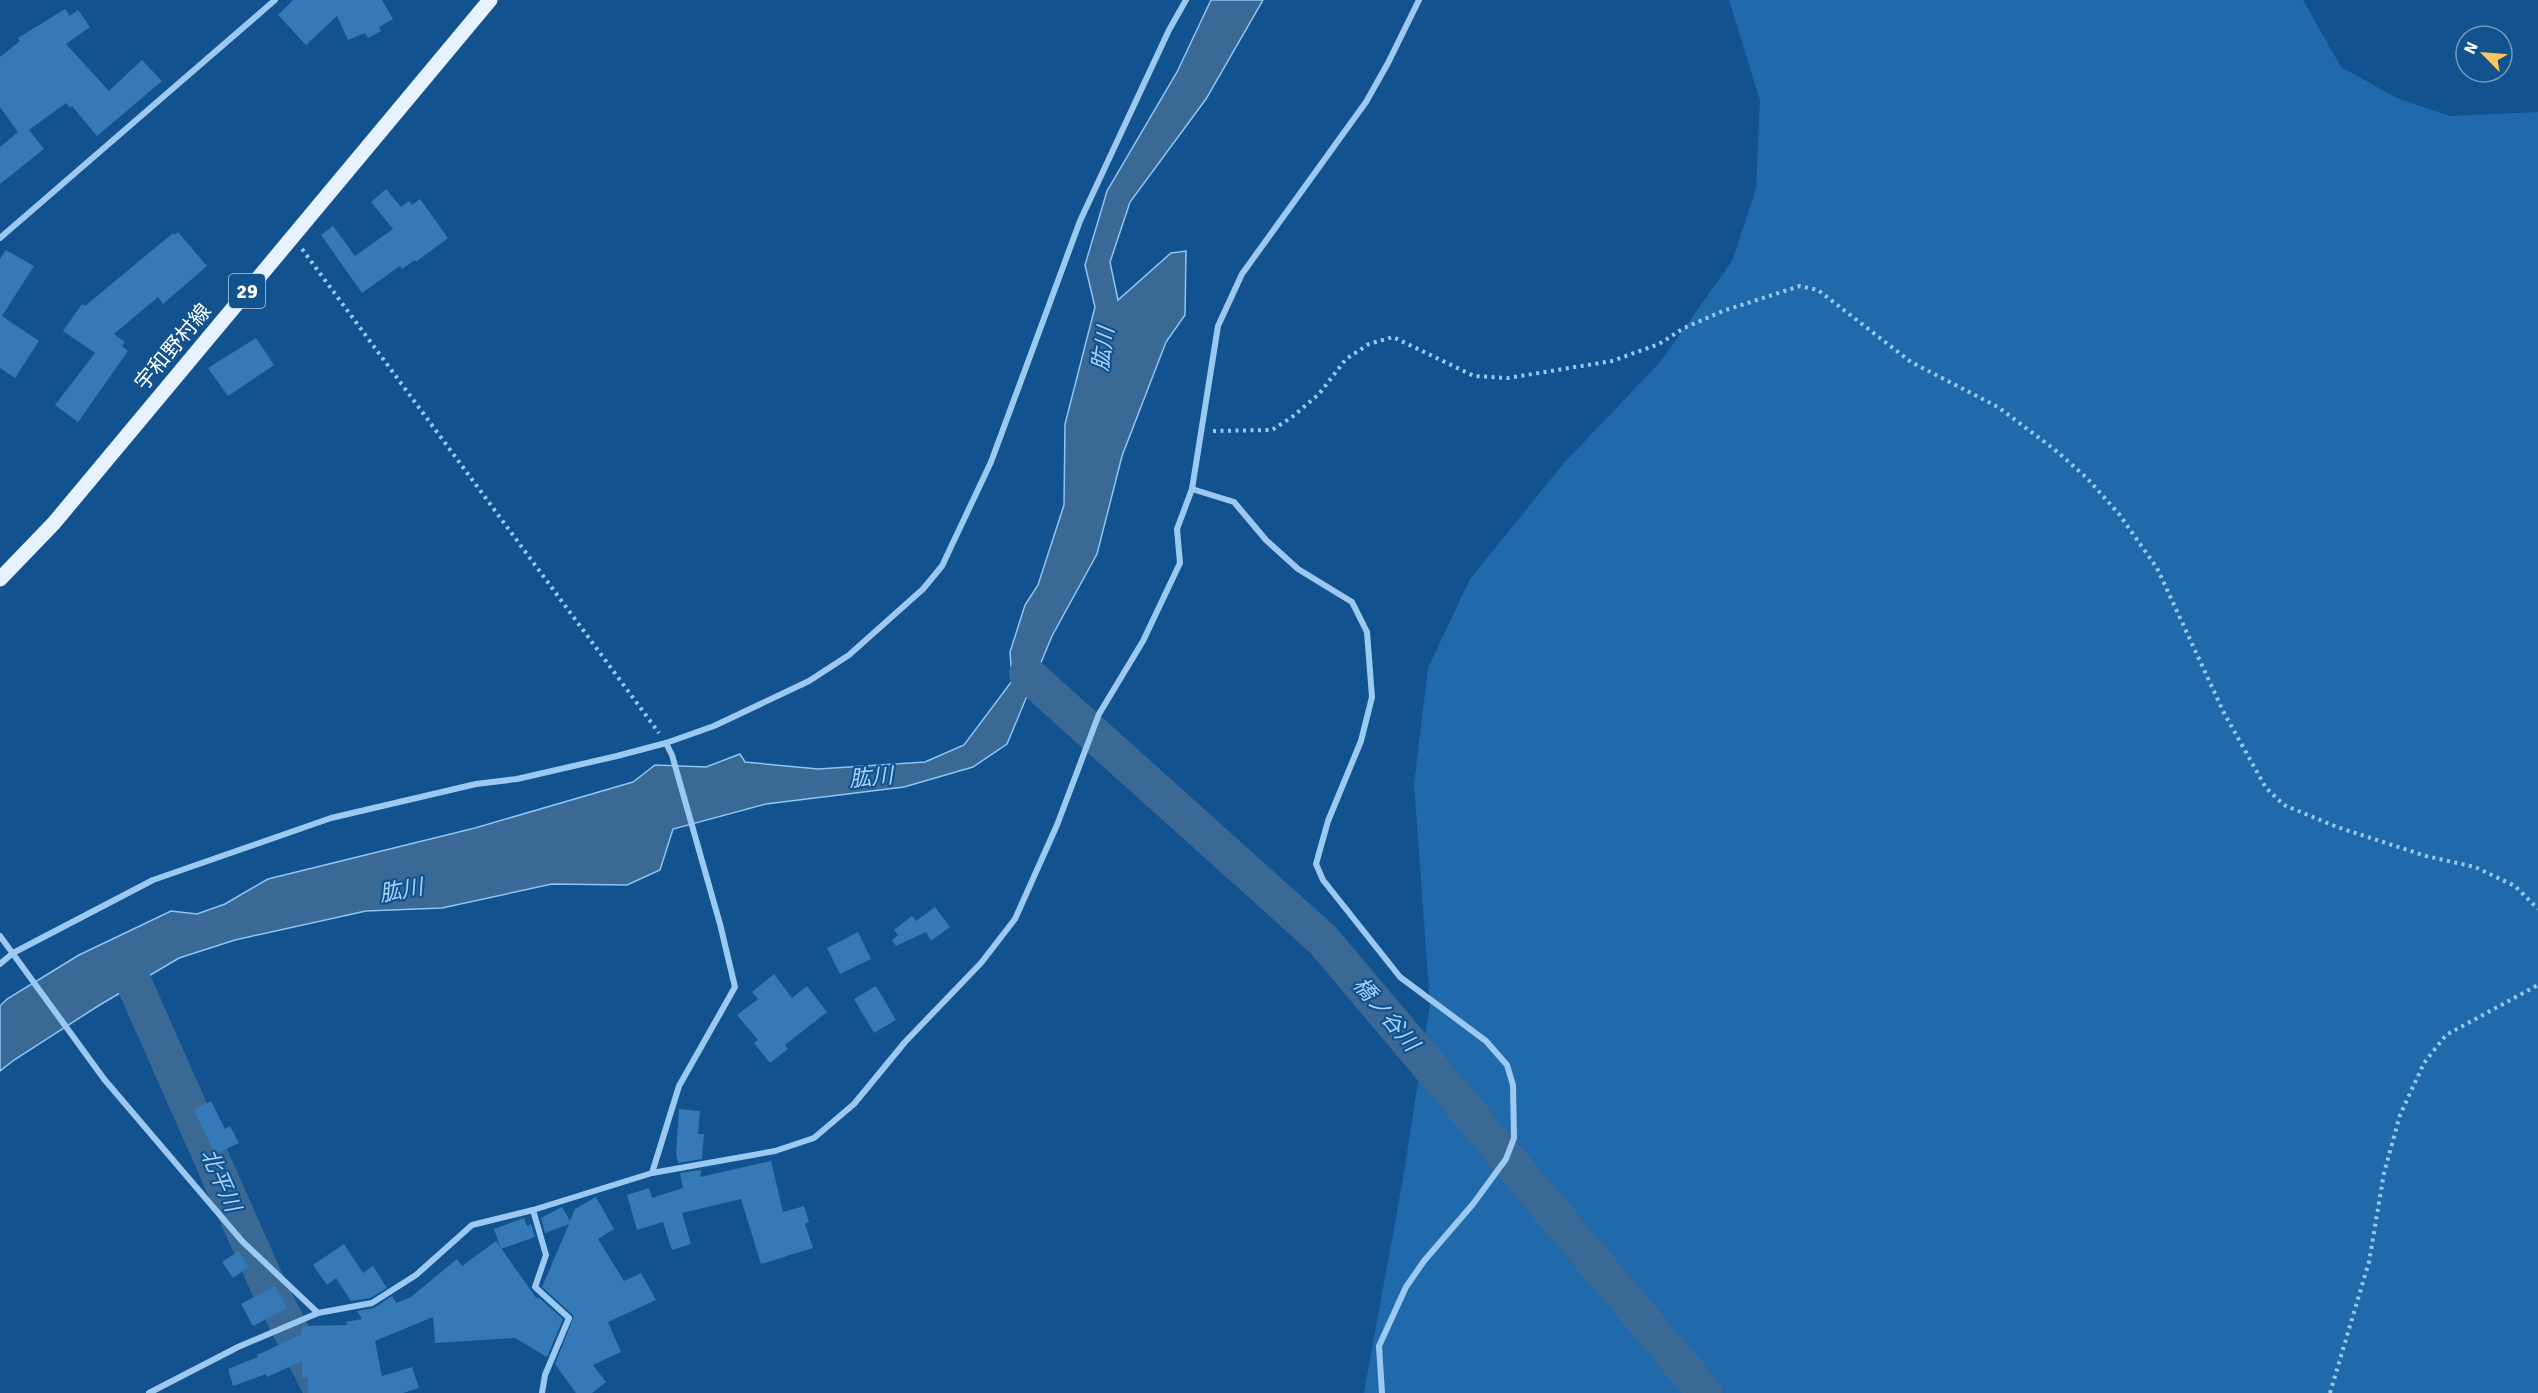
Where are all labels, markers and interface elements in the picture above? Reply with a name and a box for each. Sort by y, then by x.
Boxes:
north arrow [2454,24,2514,84]
text: N [2460,39,2483,57]
road number: 29 [229,274,265,308]
street label: 宇和野村線 [129,298,217,396]
water label: 肱川 [1087,323,1120,373]
water label: 肱川 [848,761,896,792]
water label: 肱川 [377,873,427,907]
water label: 橋ノ谷川 [1347,972,1426,1058]
water label: 北平川 [195,1144,248,1217]

